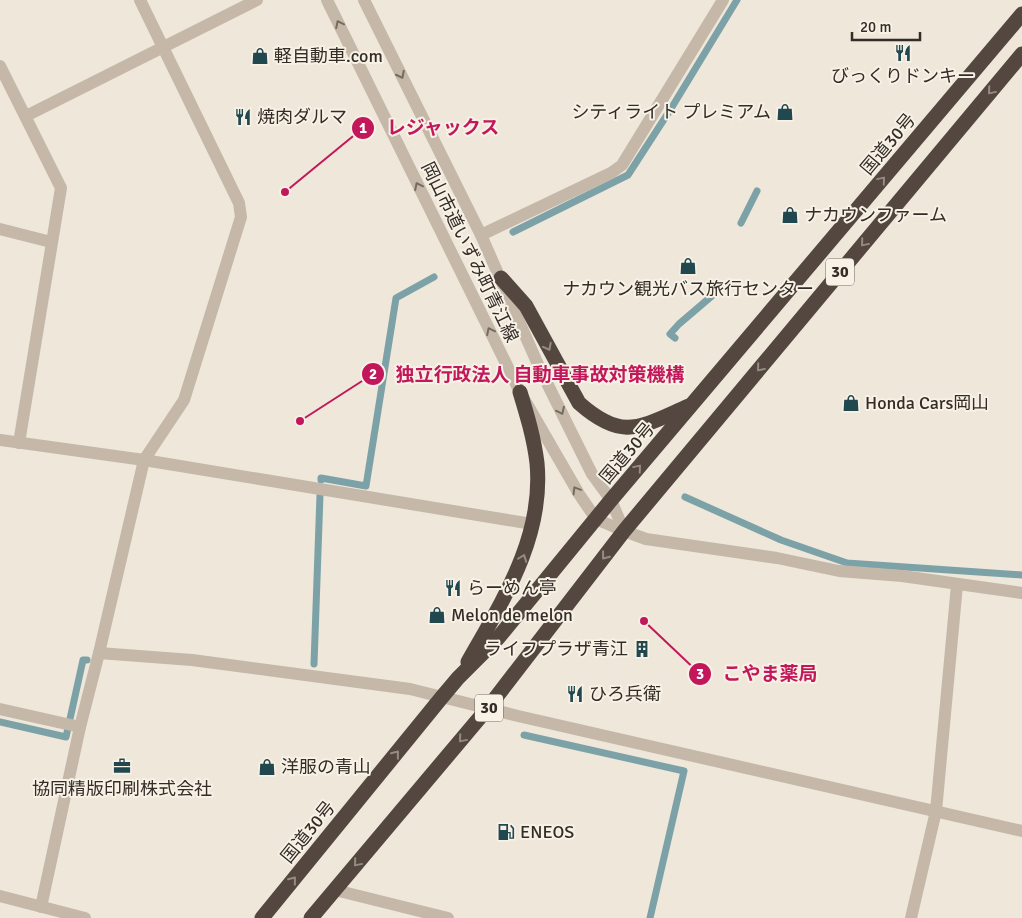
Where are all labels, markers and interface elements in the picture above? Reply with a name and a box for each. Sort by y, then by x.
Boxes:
scale bar [852,10,920,42]
text: 20 m [860,18,891,36]
one-way arrow [335,20,345,29]
restaurant icon: びっくりドンキー [893,43,913,63]
place label: 軽自動車.com [274,45,383,67]
shop icon: 軽自動車.com [250,46,270,66]
place label: びっくりドンキー [831,65,975,87]
one-way arrow [395,70,405,79]
one-way arrow [987,86,996,95]
place label: シティライト プレミアム [571,101,771,123]
shop icon: シティライト プレミアム [775,102,795,122]
place label: 焼肉ダルマ [257,106,347,128]
restaurant icon: 焼肉ダルマ [233,107,253,127]
street label: 国道30号 [856,109,920,179]
callout: レジャックス [351,111,510,145]
text: レジャックス [387,116,499,140]
text: 1 [359,119,367,137]
street label: 岡山市道いずみ町青江線 [417,158,523,346]
one-way arrow [876,177,885,186]
one-way arrow [414,182,425,191]
place label: ナカウンファーム [804,204,947,226]
shop icon: ナカウンファーム [780,205,800,225]
one-way arrow [862,237,870,246]
shop icon: ナカウン観光バス旅行センター [678,256,698,276]
road number: 30 [826,258,854,286]
place label: ナカウン観光バス旅行センター [562,278,814,300]
one-way arrow [486,328,496,337]
one-way arrow [542,341,552,350]
callout: 独立行政法人 自動車事故対策機構 [360,357,694,391]
one-way arrow [758,362,766,371]
text: 独立行政法人 自動車事故対策機構 [395,363,685,387]
text: 2 [369,365,377,383]
place label: Honda Cars岡山 [865,392,989,414]
shop icon: Honda Cars岡山 [841,393,861,413]
one-way arrow [555,406,565,415]
street label: 国道30号 [595,418,659,488]
one-way arrow [632,465,641,474]
one-way arrow [573,486,583,495]
one-way arrow [603,550,611,559]
one-way arrow [516,554,527,563]
place label: らーめん亭 [467,577,557,599]
restaurant icon: らーめん亭 [443,578,463,598]
place label: Melon de melon [451,604,573,626]
shop icon: Melon de melon [427,605,447,625]
place label: ライフプラザ青江 [484,638,628,660]
building icon: ライフプラザ青江 [632,639,652,659]
callout: こやま薬局 [687,657,827,691]
text: こやま薬局 [722,662,818,686]
text: 3 [696,665,704,683]
place label: ひろ兵衛 [589,683,661,705]
restaurant icon: ひろ兵衛 [565,684,585,704]
road number: 30 [475,694,503,721]
one-way arrow [460,733,468,742]
one-way arrow [390,751,398,760]
office icon: 協同精版印刷株式会社 [112,756,132,776]
place label: 洋服の青山 [281,756,371,778]
shop icon: 洋服の青山 [257,757,277,777]
place label: 協同精版印刷株式会社 [32,778,212,800]
street label: 国道30号 [276,797,340,867]
place label: ENEOS [520,821,574,843]
fuel station icon: ENEOS [496,822,516,842]
one-way arrow [354,858,363,867]
one-way arrow [288,877,296,886]

